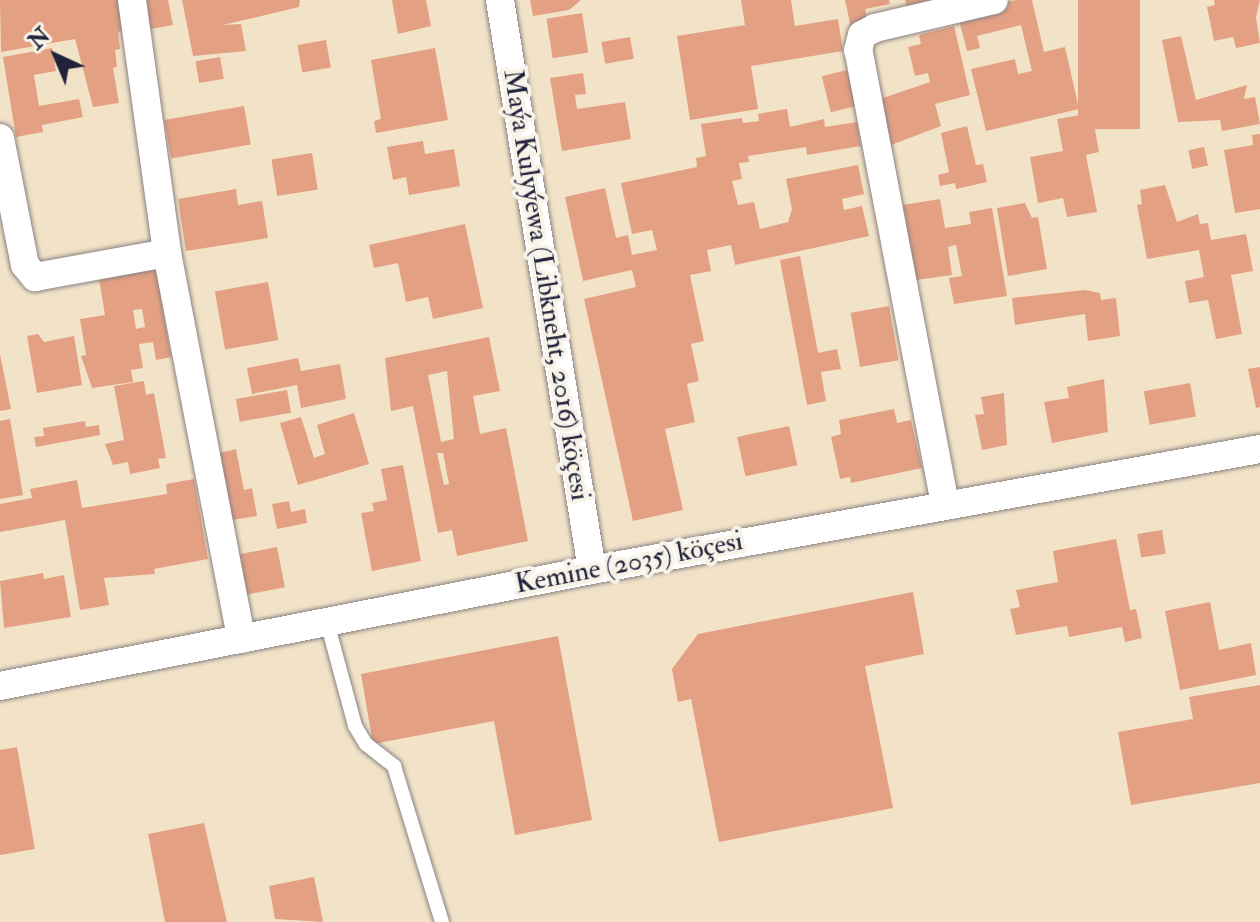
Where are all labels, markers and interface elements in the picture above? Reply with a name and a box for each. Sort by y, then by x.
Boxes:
north arrow [16,16,96,96]
text: N [23,22,56,56]
street label: Maýa Kulyýewa (Libkneht, 2016) köçesi [495,67,597,503]
street label: Kemine (2035) köçesi [512,524,746,602]

